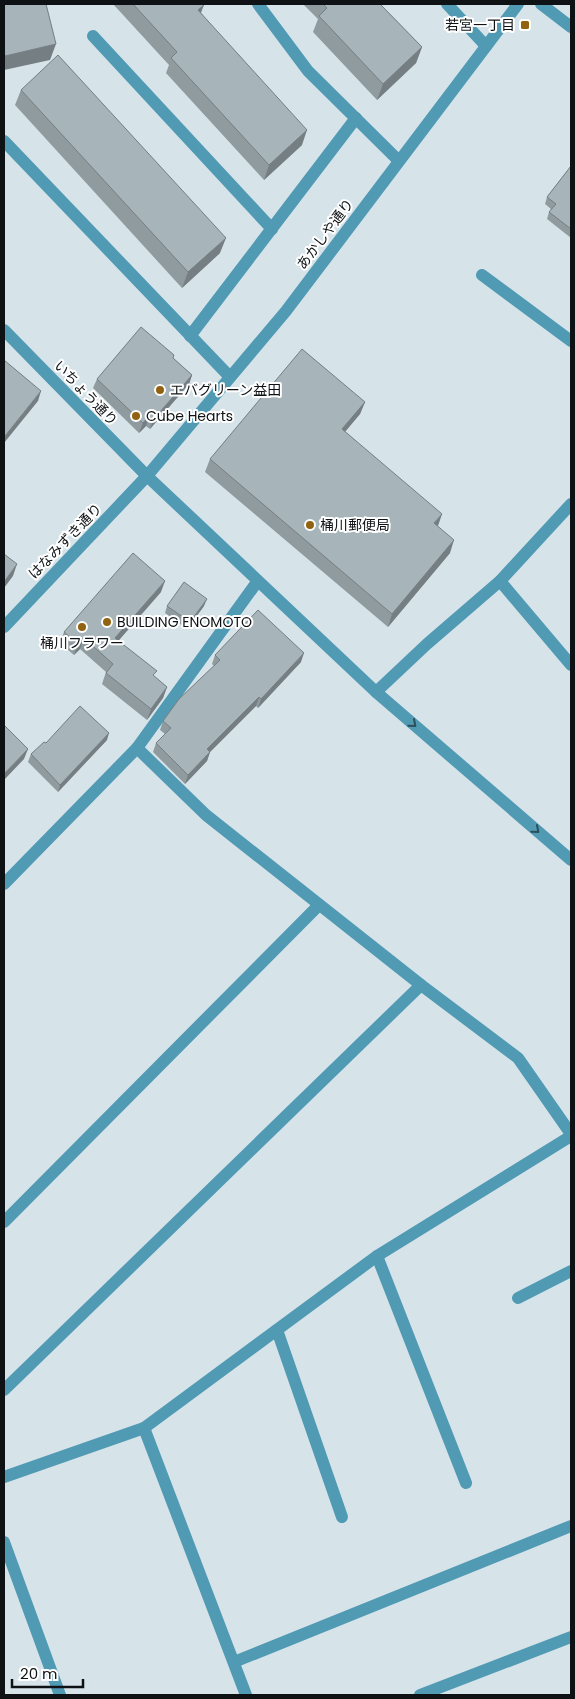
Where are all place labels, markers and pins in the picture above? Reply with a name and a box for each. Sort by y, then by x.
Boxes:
place label: 若宮一丁目 [445,15,515,35]
marker: 若宮一丁目 [519,19,531,31]
place label: エバグリーン益田 [170,380,281,400]
marker: エバグリーン益田 [154,384,166,396]
place label: Cube Hearts [146,406,233,426]
marker: Cube Hearts [130,410,142,422]
place label: 桶川郵便局 [320,515,390,535]
marker: 桶川郵便局 [304,519,316,531]
place label: BUILDING ENOMOTO [117,612,252,632]
marker: BUILDING ENOMOTO [101,616,113,628]
marker: 桶川フラワー [76,621,88,633]
place label: 桶川フラワー [40,633,124,653]

